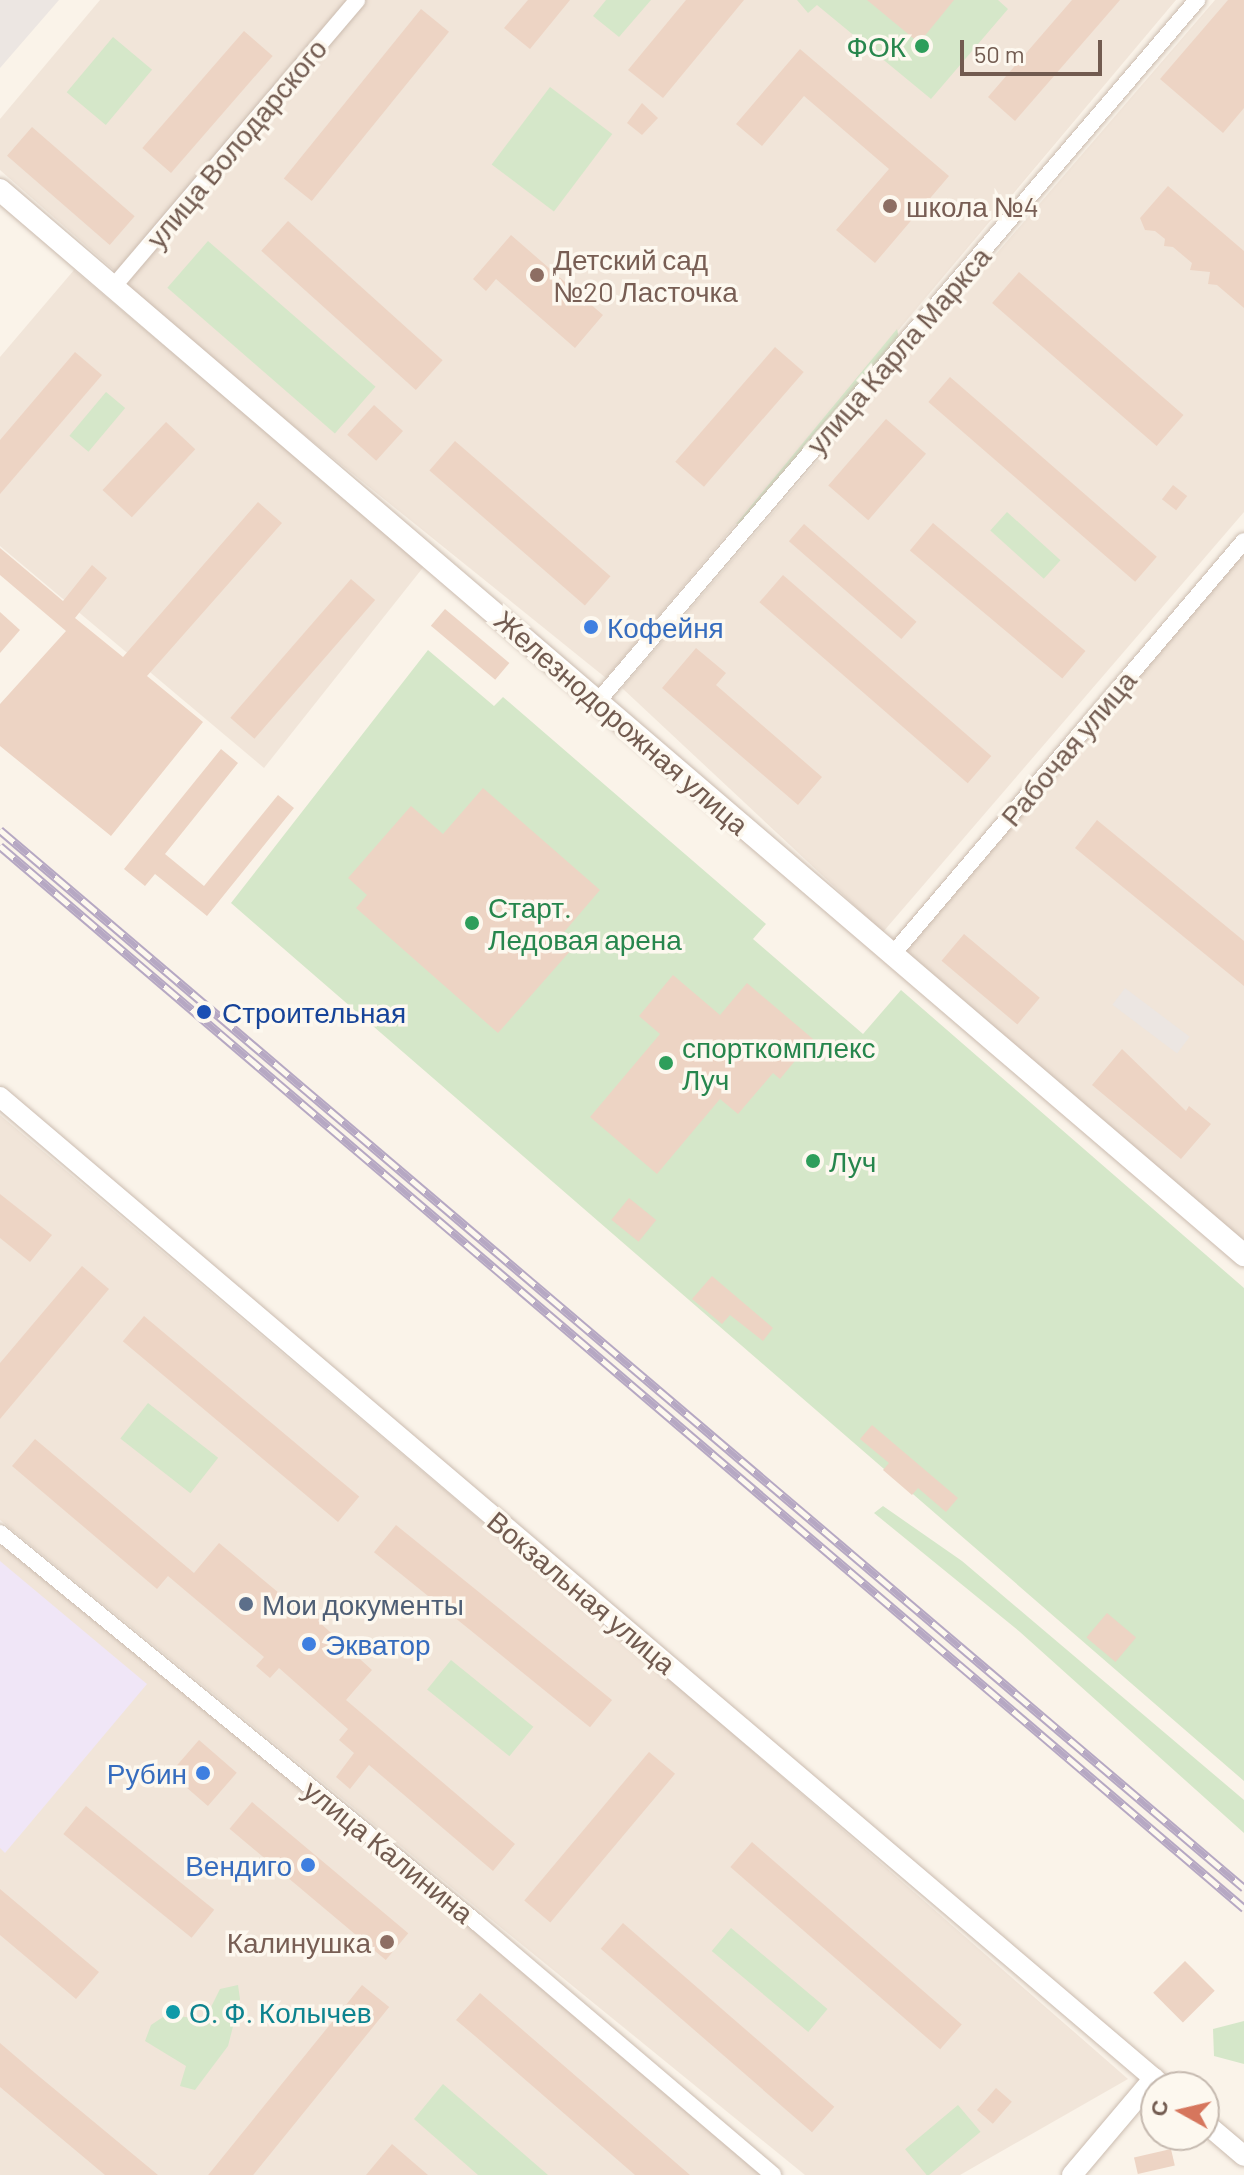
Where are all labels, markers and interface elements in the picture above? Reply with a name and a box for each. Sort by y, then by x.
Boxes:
scale bar [964,24,1106,74]
place label: ФОК [847,29,906,63]
street label: улица Володарского [139,32,333,254]
marker: ФОК [913,37,931,55]
text: 50 m [974,39,1025,68]
place label: школа №4 [906,189,1039,223]
marker: школа №4 [881,197,899,215]
street label: улица Карла Маркса [799,240,997,460]
place label: Детский сад №20 Ласточка [553,242,738,308]
marker: Детский сад №20 Ласточка [528,266,546,284]
street label: Железнодорожная улица [488,603,756,841]
place label: Кофейня [607,610,724,644]
marker: Кофейня [582,618,600,636]
street label: Рабочая улица [993,664,1143,832]
place label: Старт. Ледовая арена [488,890,682,956]
marker: Старт. Ледовая арена [463,914,481,932]
place label: Строительная [222,995,406,1029]
marker: Строительная [193,1001,215,1023]
place label: спорткомплекс Луч [682,1030,876,1096]
marker: спорткомплекс Луч [657,1054,675,1072]
place label: Луч [829,1144,876,1178]
marker: Луч [804,1152,822,1170]
street label: Вокзальная улица [481,1504,683,1680]
place label: Мои документы [262,1587,464,1621]
marker: Мои документы [237,1595,255,1613]
place label: Экватор [325,1627,431,1661]
marker: Экватор [300,1635,318,1653]
place label: Рубин [107,1756,187,1790]
marker: Рубин [194,1764,212,1782]
street label: улица Калинина [297,1772,481,1930]
place label: Вендиго [185,1848,292,1882]
marker: Вендиго [299,1856,317,1874]
place label: Калинушка [227,1925,371,1959]
marker: Калинушка [378,1933,396,1951]
place label: О. Ф. Колычев [189,1995,372,2029]
marker: О. Ф. Колычев [164,2003,182,2021]
north arrow [1140,2071,1220,2151]
text: С [1144,2098,1172,2118]

